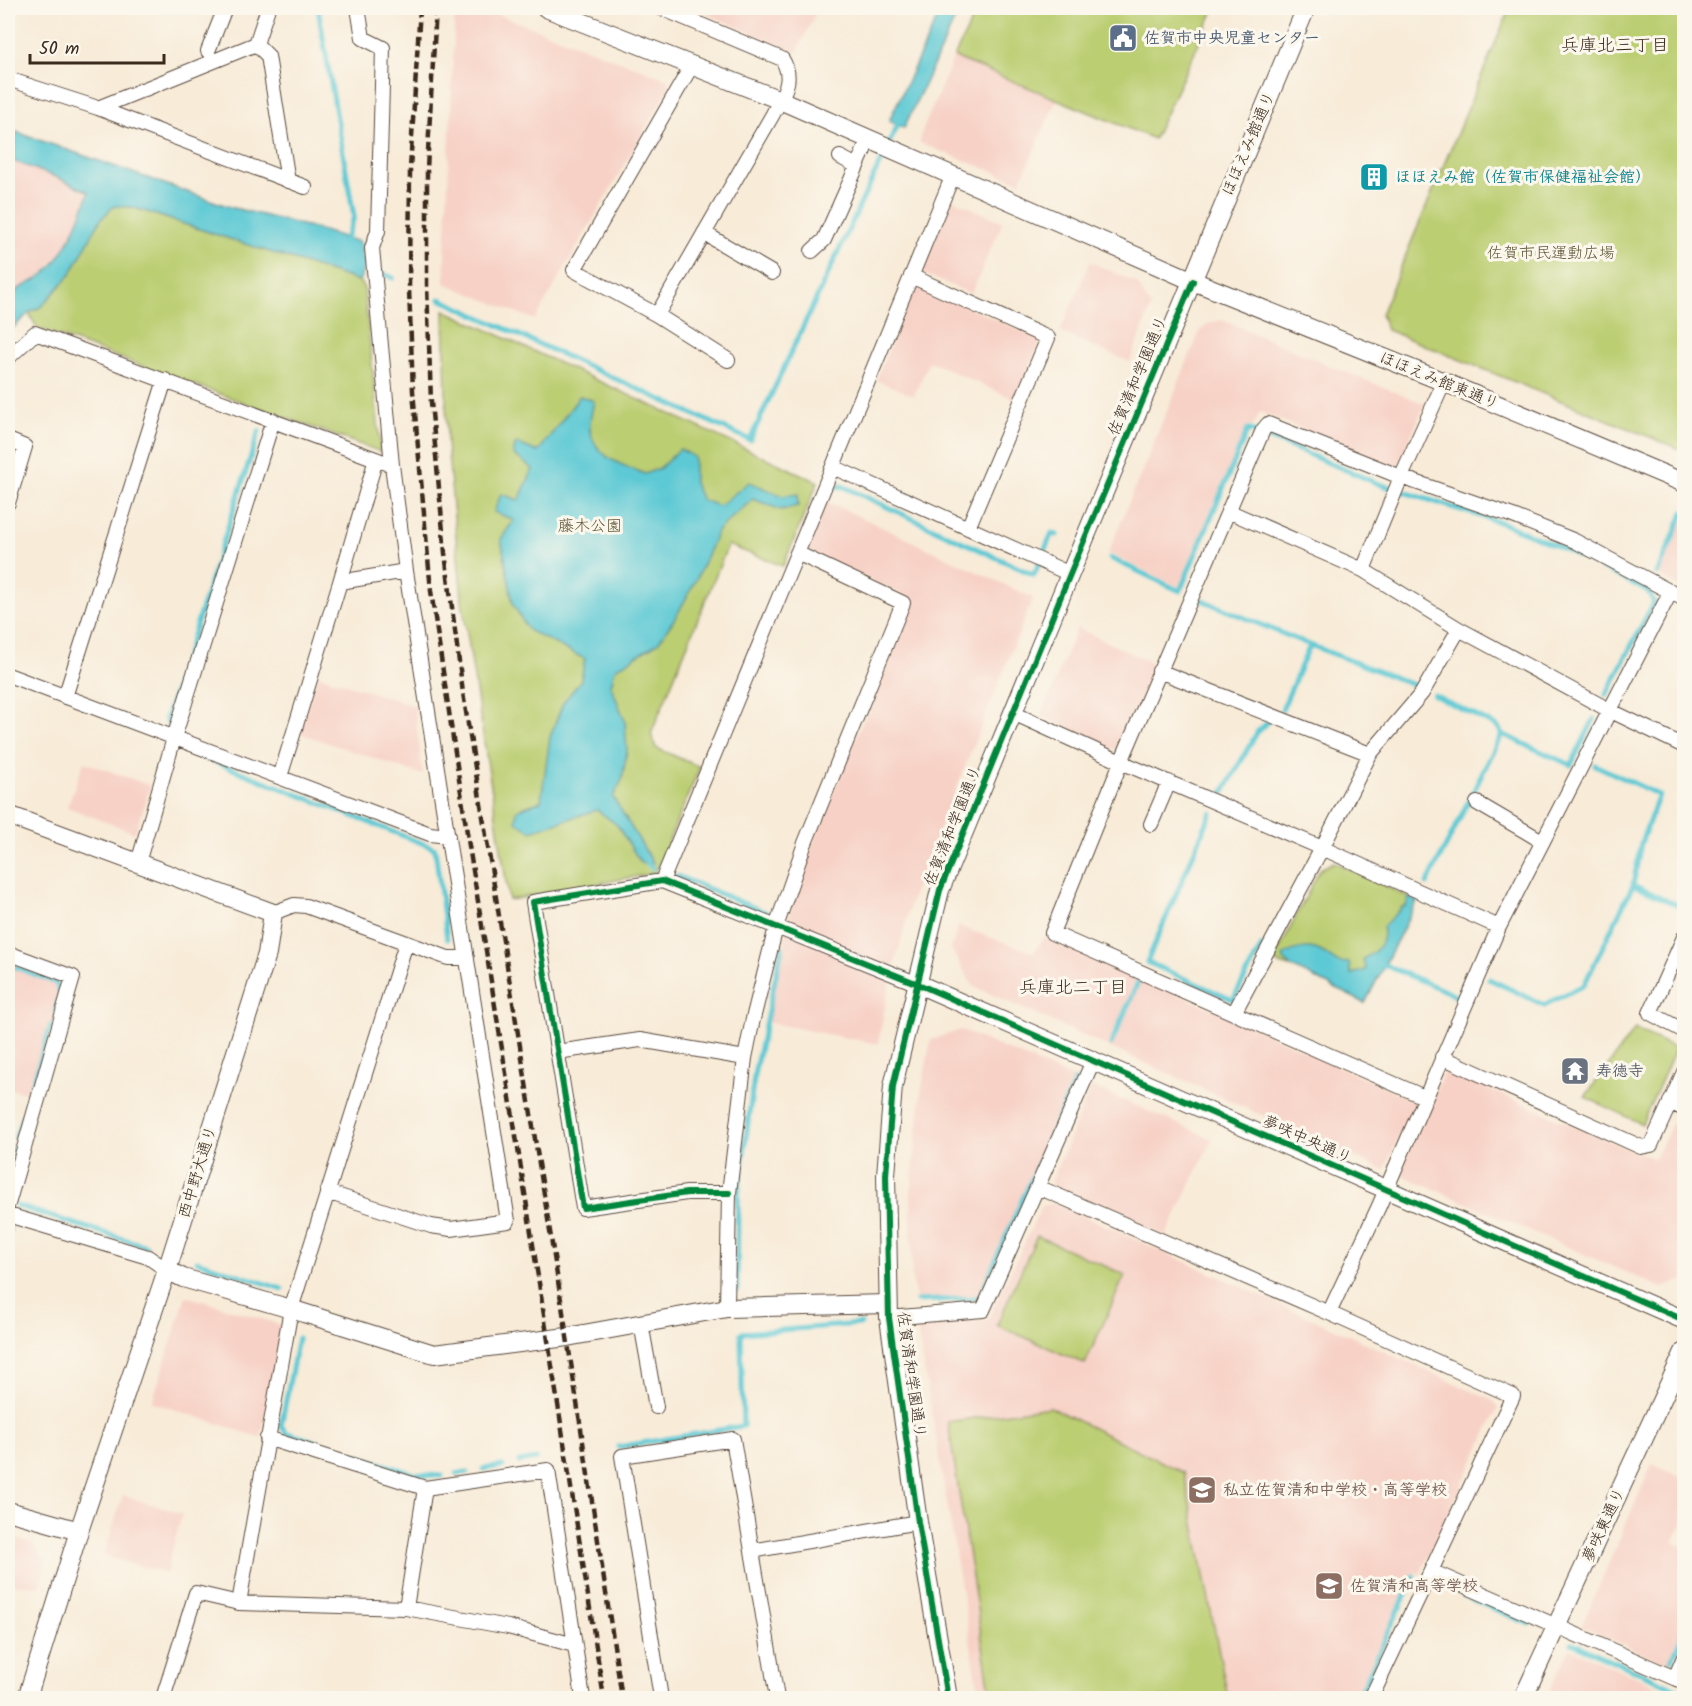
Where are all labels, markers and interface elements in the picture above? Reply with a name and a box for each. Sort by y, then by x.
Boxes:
public building icon: 佐賀市中央児童センター [1107,22,1139,54]
place label: 佐賀市中央児童センター [1144,26,1320,51]
scale bar [30,27,164,65]
district label: 兵庫北三丁目 [1561,32,1669,61]
text: 50 m [39,35,79,64]
street label: ほほえみ館通り [1216,88,1282,200]
building icon: ほほえみ館（佐賀市保健福祉会館） [1358,161,1390,193]
place label: ほほえみ館（佐賀市保健福祉会館） [1395,165,1651,190]
park label: 佐賀市民運動広場 [1487,241,1615,266]
street label: 佐賀清和学園通り [1101,312,1175,440]
street label: ほほえみ館東通り [1375,345,1503,417]
park label: 藤木公園 [558,514,622,539]
street label: 佐賀清和学園通り [917,762,989,890]
district label: 兵庫北二丁目 [1019,974,1127,1003]
temple icon: 寿徳寺 [1559,1055,1591,1087]
place label: 寿徳寺 [1596,1059,1644,1084]
street label: 夢咲中央通り [1258,1109,1356,1171]
street label: 西中野大通り [172,1122,224,1222]
street label: 佐賀清和学園通り [890,1310,932,1440]
school or university icon: 私立佐賀清和中学校・高等学校 [1186,1474,1218,1506]
place label: 私立佐賀清和中学校・高等学校 [1223,1478,1447,1503]
street label: 夢咲東通り [1576,1483,1632,1567]
school or university icon: 佐賀清和高等学校 [1313,1570,1345,1602]
place label: 佐賀清和高等学校 [1350,1574,1478,1599]

